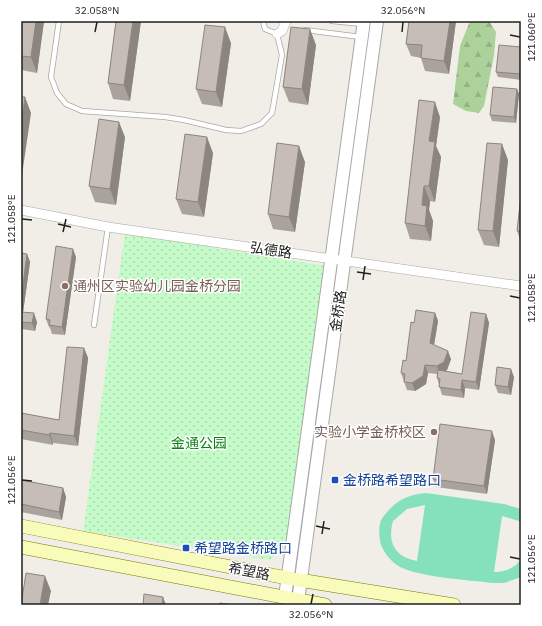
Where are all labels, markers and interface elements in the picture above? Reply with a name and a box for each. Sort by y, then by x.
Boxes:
text: 32.058°N [75,4,119,17]
text: 32.056°N [381,4,425,17]
text: 121.060°E [525,12,538,62]
text: 121.058°E [5,194,18,244]
street label: 弘德路 [249,238,293,262]
text: 121.058°E [525,273,538,323]
place label: 通州区实验幼儿园金桥分园 [73,277,241,295]
marker: 通州区实验幼儿园金桥分园 [60,281,70,291]
street label: 金桥路 [326,289,350,333]
place label: 实验小学金桥校区 [314,423,426,441]
marker: 实验小学金桥校区 [429,427,439,437]
park label: 金通公园 [171,434,227,452]
text: 121.056°E [5,455,18,505]
place label: 金桥路希望路口 [343,471,441,489]
marker: 金桥路希望路口 [330,475,340,485]
text: 121.056°E [525,534,538,584]
place label: 希望路金桥路口 [194,539,292,557]
marker: 希望路金桥路口 [181,543,191,553]
street label: 希望路 [227,558,271,584]
text: 32.056°N [289,608,333,621]

